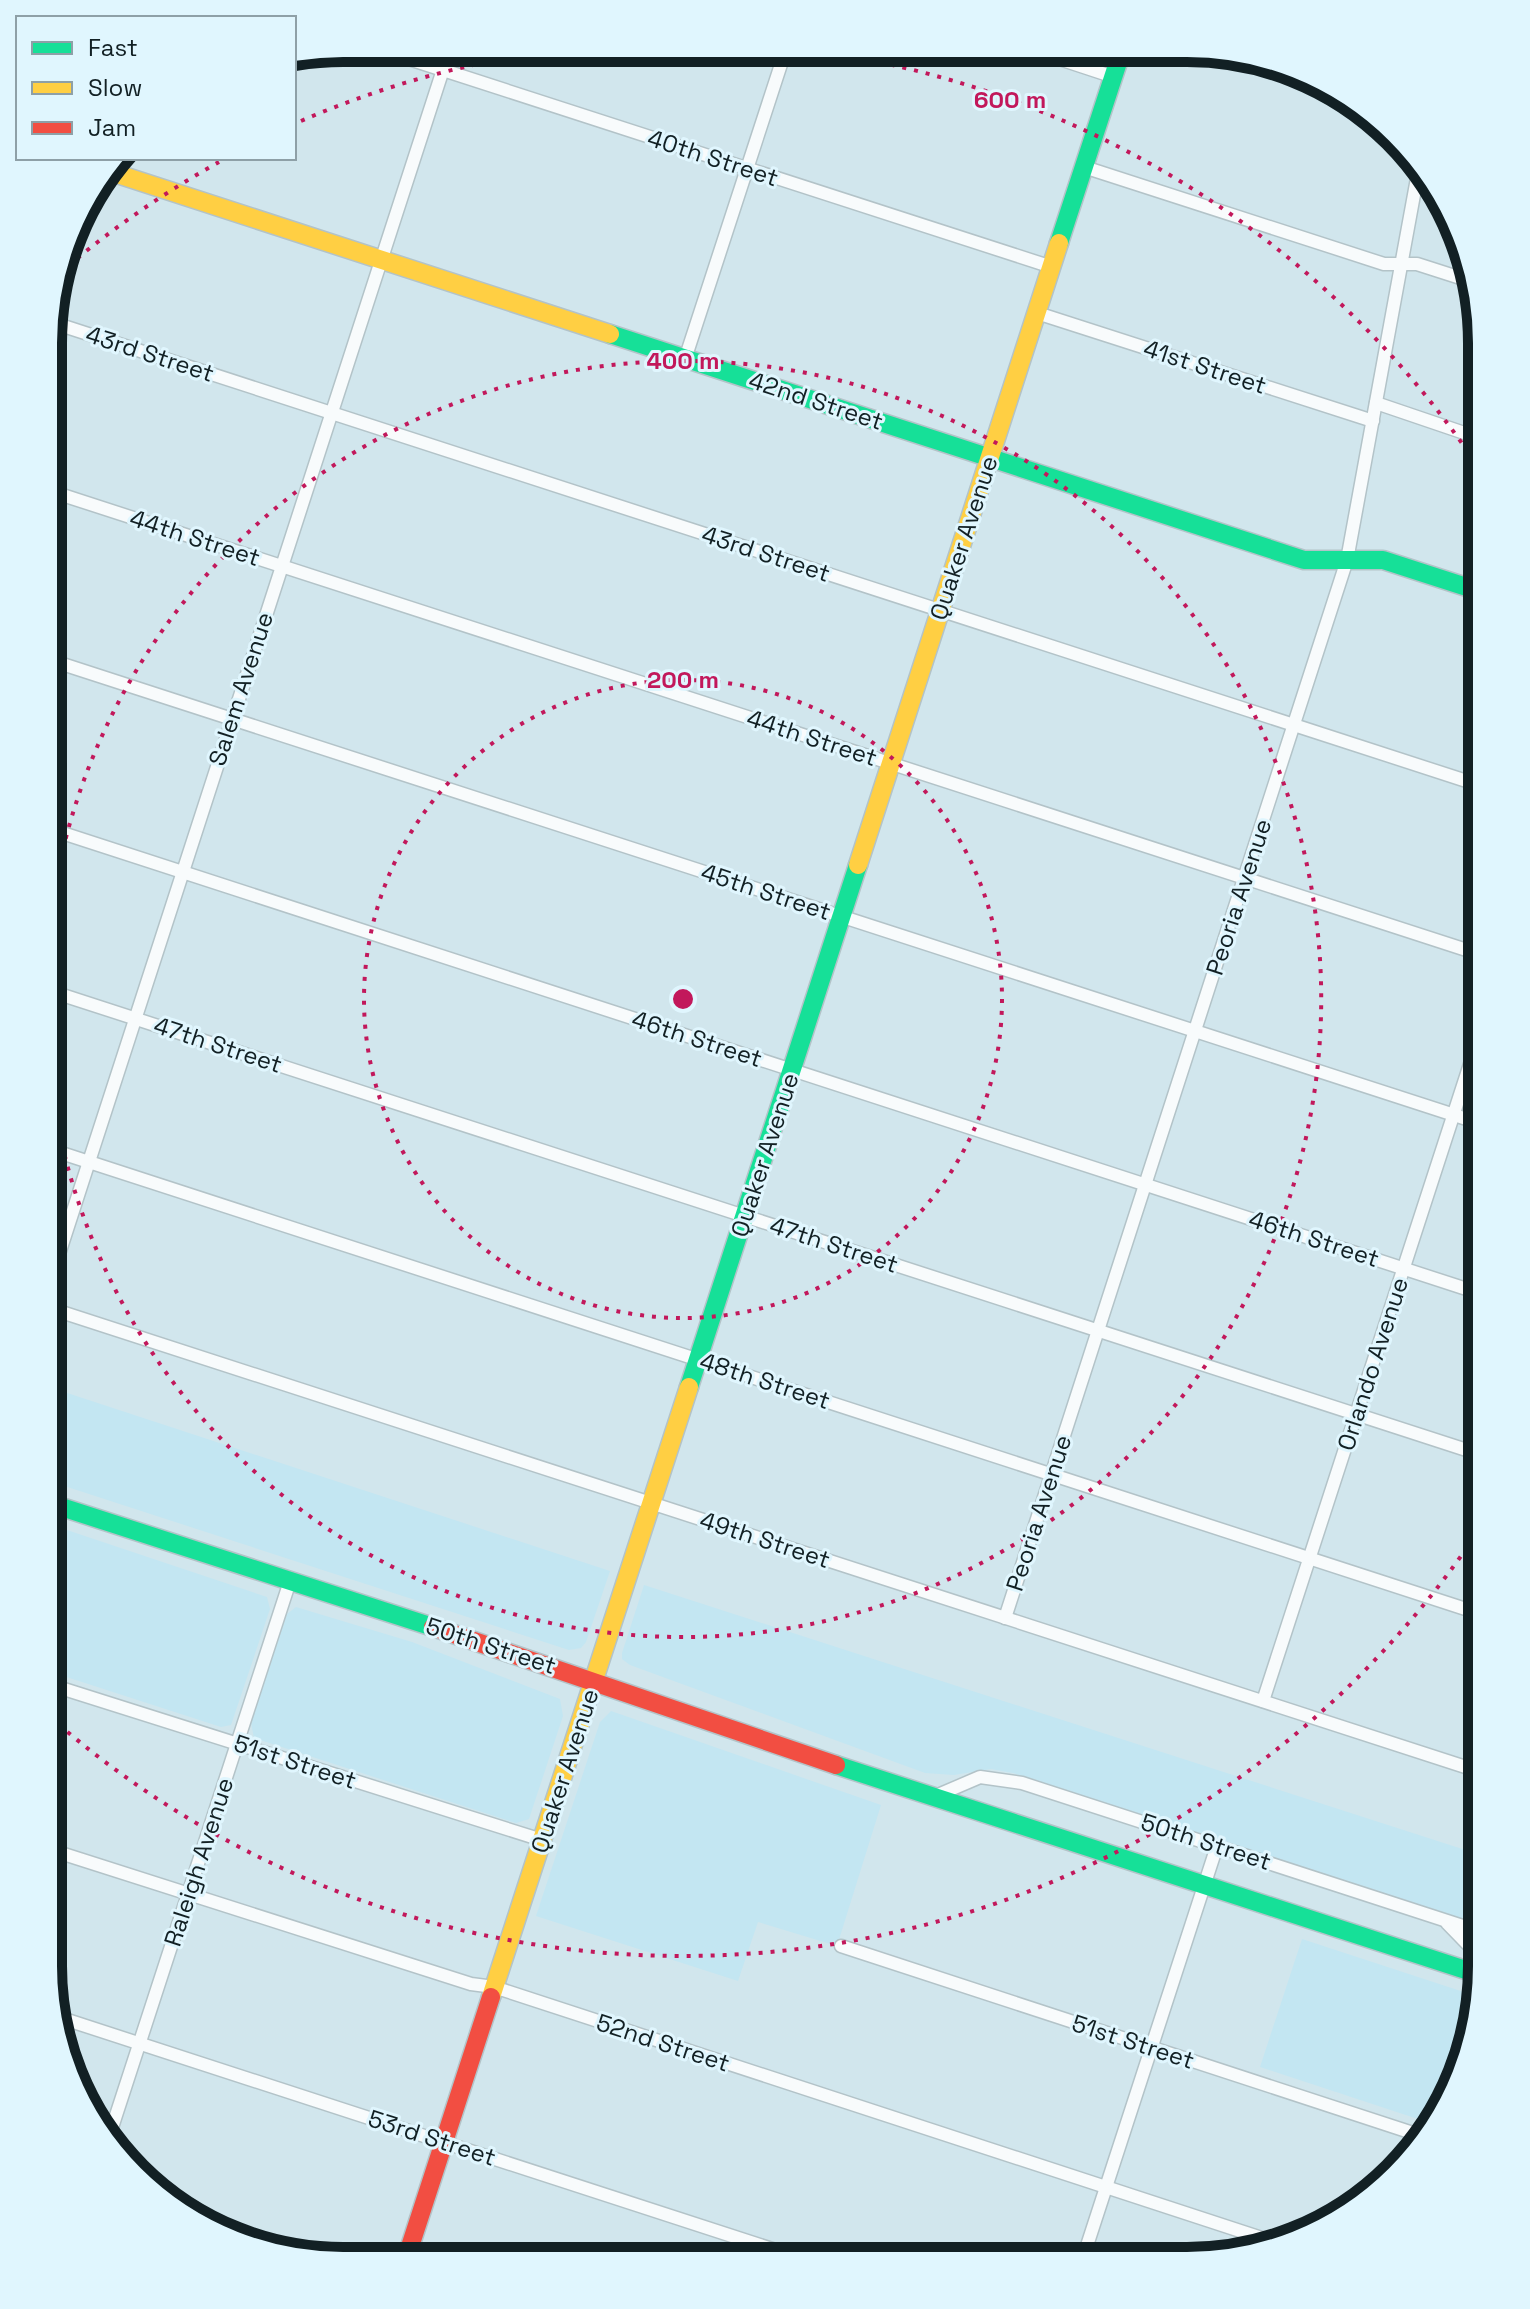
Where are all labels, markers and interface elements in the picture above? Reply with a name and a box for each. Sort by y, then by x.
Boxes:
legend [16,16,296,160]
text: Fast [88,32,138,63]
text: Slow [88,72,142,103]
text: 600 m [974,84,1046,115]
text: Jam [88,112,136,143]
street label: 40th Street [644,122,782,193]
street label: 43rd Street [82,318,218,389]
street label: 41st Street [1140,332,1271,401]
text: 400 m [647,345,719,376]
street label: 42nd Street [745,364,887,437]
street label: Quaker Avenue [922,452,1005,624]
street label: 44th Street [126,502,264,573]
street label: 43rd Street [698,518,834,589]
street label: Salem Avenue [201,608,280,770]
text: 200 m [647,664,719,695]
street label: 44th Street [743,702,881,773]
street label: Peoria Avenue [1199,815,1278,979]
street label: 45th Street [697,856,835,927]
centre of rings [669,985,697,1013]
street label: 46th Street [628,1003,766,1074]
street label: 47th Street [150,1009,286,1080]
street label: Quaker Avenue [723,1069,806,1241]
street label: 46th Street [1245,1203,1383,1274]
street label: 47th Street [766,1209,902,1280]
street label: Orlando Avenue [1330,1273,1415,1454]
street label: 48th Street [696,1345,834,1416]
street label: Peoria Avenue [999,1431,1078,1595]
street label: 49th Street [696,1504,834,1575]
street label: 50th Street [422,1610,560,1681]
street label: Quaker Avenue [523,1685,606,1857]
street label: 51st Street [230,1727,360,1796]
street label: Raleigh Avenue [157,1774,240,1950]
street label: 50th Street [1137,1806,1275,1877]
street label: 52nd Street [593,2006,734,2079]
street label: 51st Street [1068,2007,1198,2076]
street label: 53rd Street [364,2102,500,2173]

